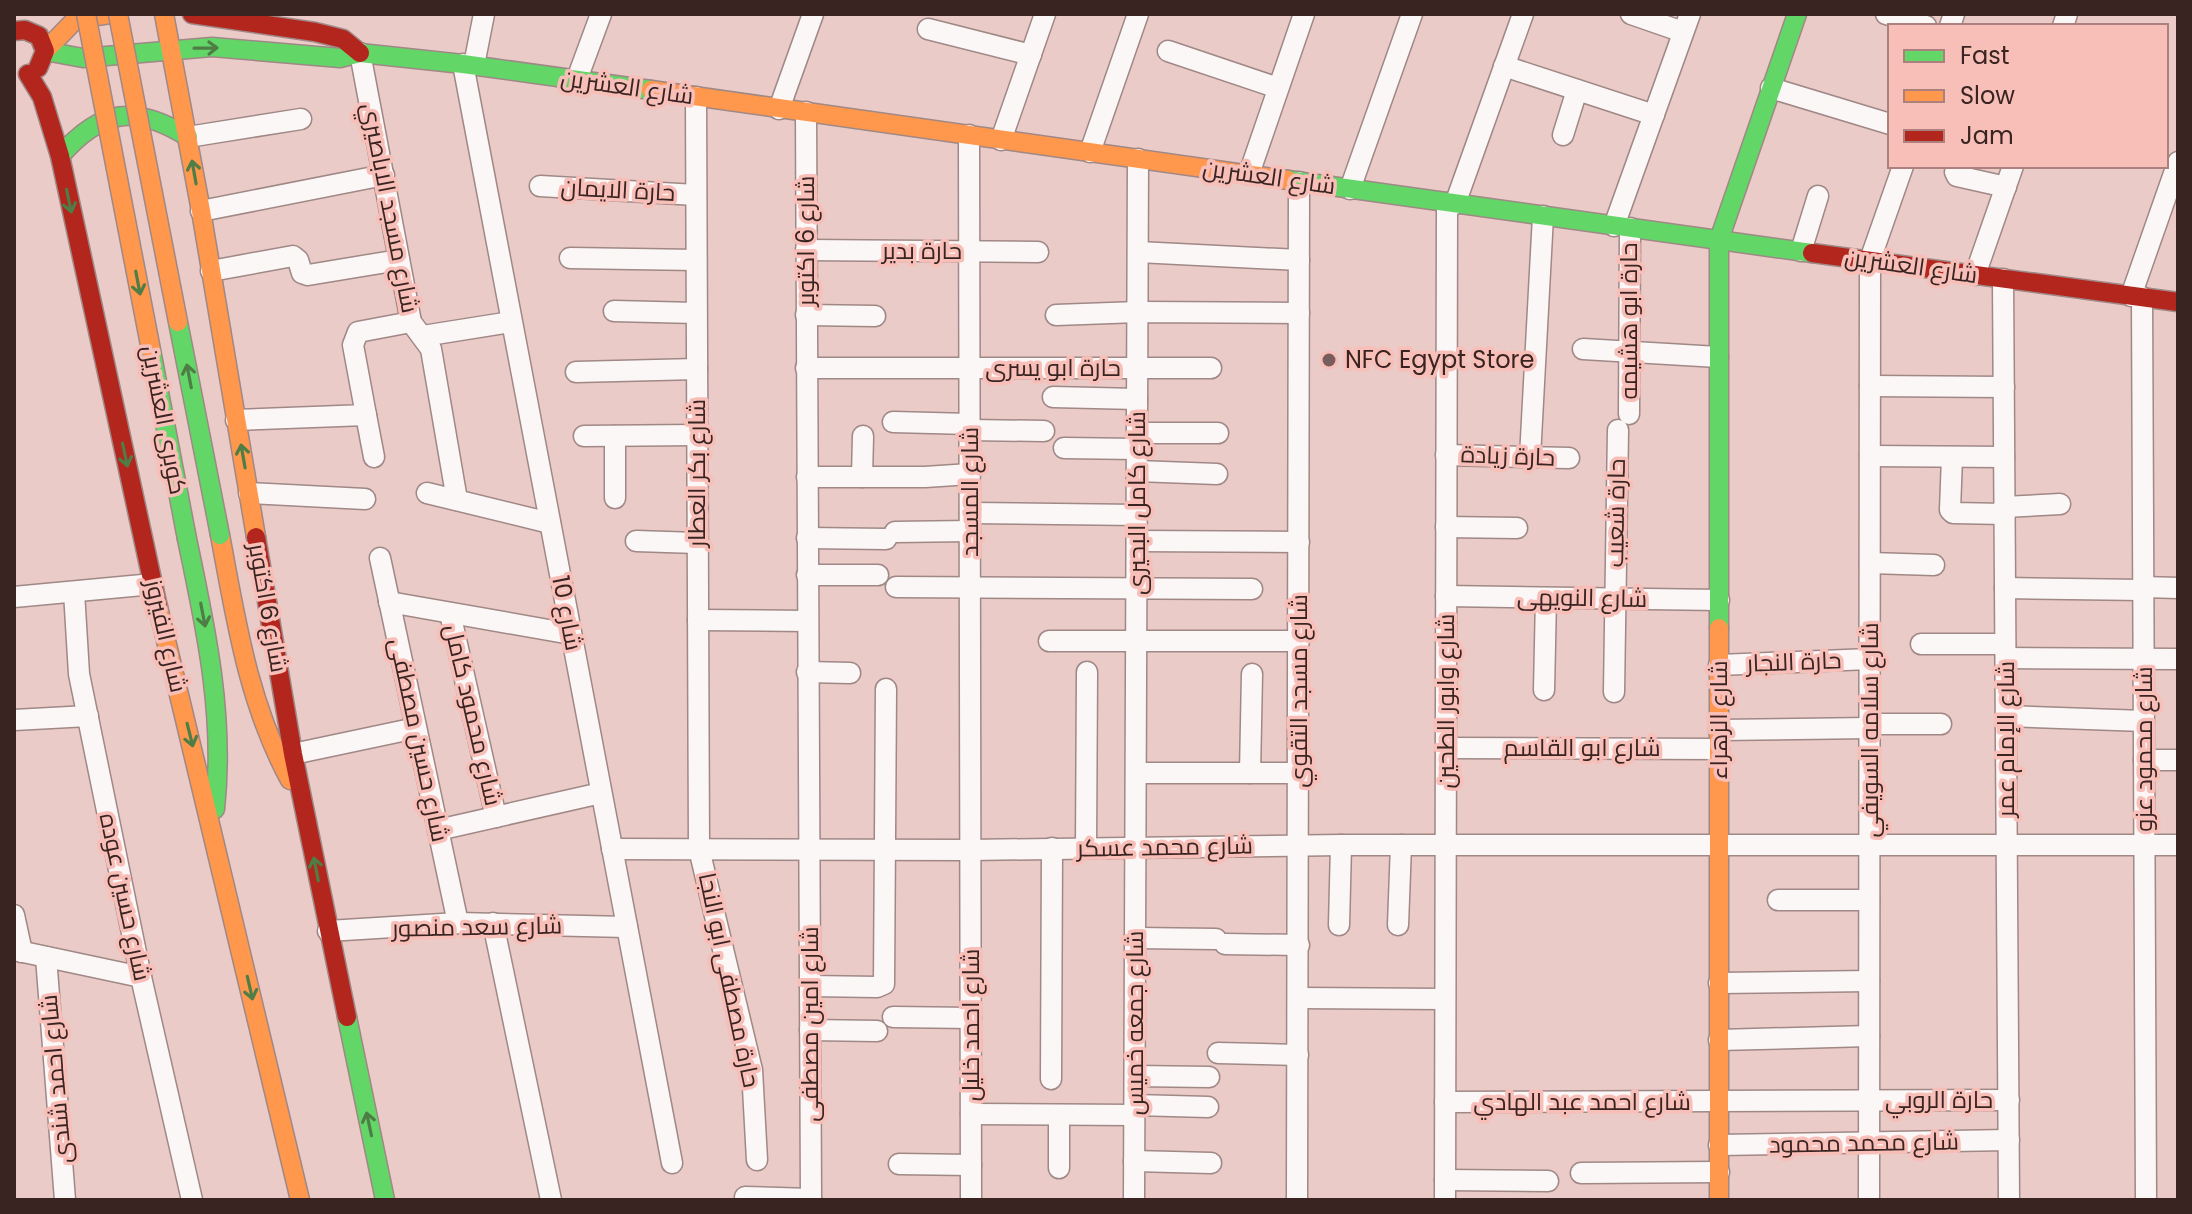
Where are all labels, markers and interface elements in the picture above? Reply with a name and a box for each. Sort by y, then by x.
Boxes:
legend [1888,24,2168,168]
text: Fast [1960,39,2010,72]
one-way arrow [192,40,219,56]
street label: شارع العشرين [559,61,696,112]
text: Slow [1960,79,2015,112]
street label: شارع مسجد الاباصيري [352,100,427,316]
text: Jam [1960,119,2014,152]
street label: شارع العشرين [1201,151,1338,202]
one-way arrow [185,160,200,186]
street label: حارة الايمان [560,170,676,209]
street label: شارع 6 اكتوبر [789,176,822,308]
one-way arrow [62,187,77,213]
street label: حارة بدير [880,234,962,267]
street label: شارع العشرين [1843,240,1980,291]
street label: حارة ابو هشيمه [1612,242,1645,400]
one-way arrow [131,270,146,295]
street label: كوبرى العشرين [134,343,195,497]
place label: NFC Egypt Store [1345,343,1534,376]
street label: حارة ابو يسرى [985,351,1121,384]
marker: NFC Egypt Store [1320,351,1338,369]
one-way arrow [180,364,195,390]
street label: شارع بكر العطار [680,399,713,549]
street label: شارع كامل البحيرى [1120,411,1153,595]
street label: شارع المسجد [953,427,986,557]
street label: حارة زيادة [1460,437,1556,474]
one-way arrow [118,442,133,467]
one-way arrow [234,444,249,470]
street label: حارة شعيب [1598,458,1633,568]
street label: شارع 6 اكتوبر [241,539,296,675]
street label: شارع 10 [544,573,591,653]
street label: شارع الفيروز [137,574,195,696]
street label: شارع النويهى [1517,580,1647,615]
street label: شارع مسجد التقوي [1282,594,1317,788]
one-way arrow [196,602,211,628]
street label: شارع وابور الطحين [1429,614,1462,788]
street label: شارع محمود كامل [437,621,510,809]
street label: شارع سلامه السويفي [1853,622,1889,838]
street label: شارع حسين مصطفى [382,635,457,845]
street label: حارة النجار [1744,643,1842,680]
street label: شارع الزهراء [1702,661,1735,779]
street label: شارع الإمام عمر [1989,661,2022,819]
street label: شارع محمود عزو [2127,666,2160,832]
one-way arrow [183,722,198,748]
street label: شارع ابو القاسم [1503,731,1661,764]
street label: شارع حسين عوده [92,810,159,984]
street label: شارع محمد عسكر [1075,828,1253,865]
one-way arrow [308,857,323,882]
street label: حارة مصطفى ابو النجا [691,869,768,1090]
street label: شارع سعد منصور [390,909,562,945]
street label: شارع امين مصطفى [793,926,826,1122]
street label: شارع جمعه خميس [1118,931,1151,1115]
street label: شارع احمد خليل [954,949,987,1101]
one-way arrow [243,975,258,1001]
street label: شارع احمد شندى [32,993,79,1165]
street label: حارة الروبي [1885,1083,1993,1119]
street label: شارع احمد عبد الهادي [1473,1085,1691,1120]
one-way arrow [361,1111,376,1137]
street label: شارع محمد محمود [1769,1124,1959,1161]

